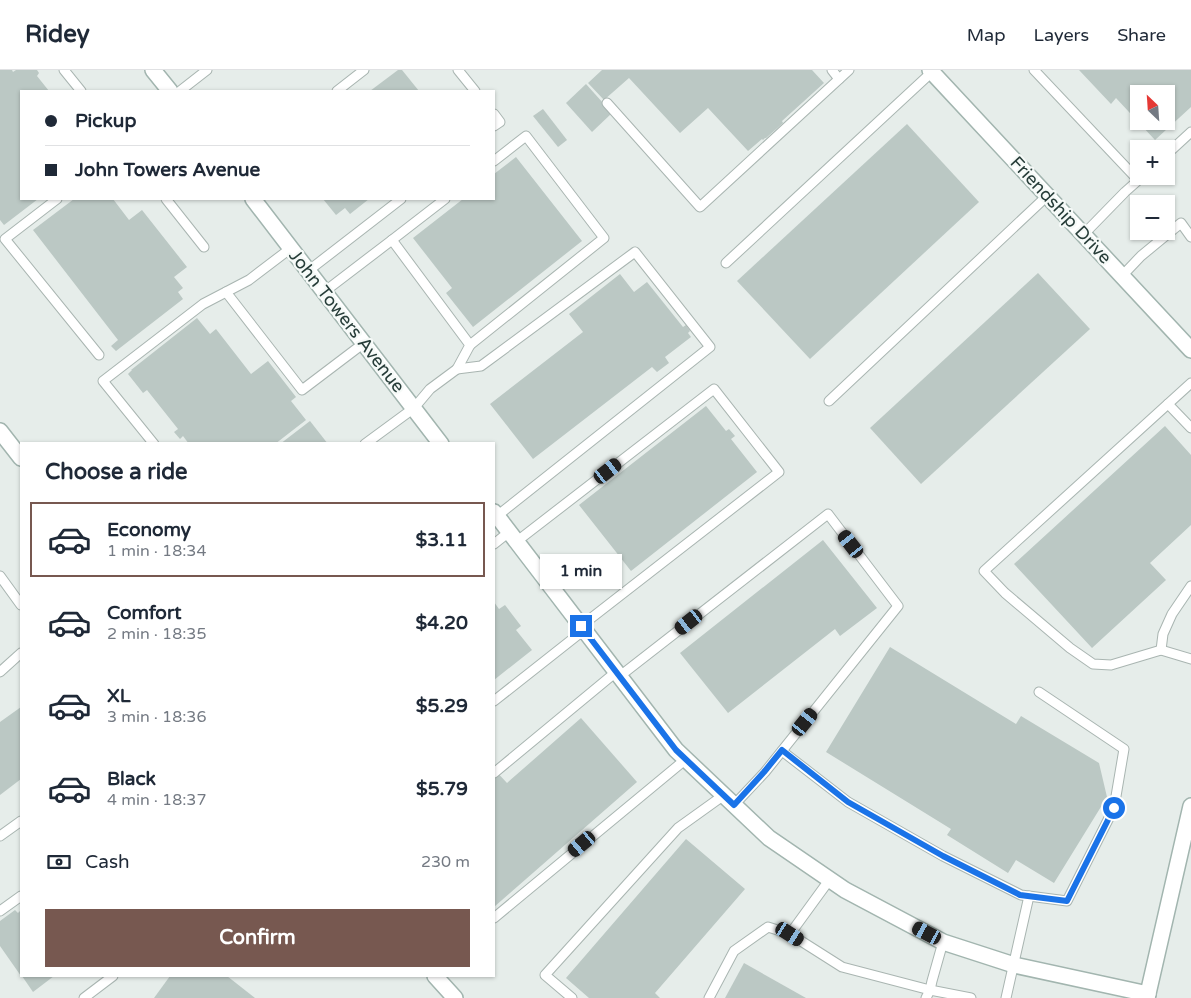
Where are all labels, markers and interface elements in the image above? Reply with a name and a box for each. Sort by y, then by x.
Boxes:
text: Ridey [25,20,90,49]
text: Map [967,24,1006,46]
text: Layers [1034,24,1089,46]
text: Share [1117,24,1166,46]
north arrow [1130,85,1175,130]
map controls [1130,85,1175,240]
text: Pickup [75,110,136,132]
button: + [1130,140,1175,185]
street label: Friendship Drive [1006,152,1116,268]
text: John Towers Avenue [75,159,260,181]
button: − [1130,195,1175,240]
street label: John Towers Avenue [284,245,410,397]
car [591,456,624,486]
text: Choose a ride [45,459,188,485]
icon: car [47,517,92,562]
text: Economy [107,519,191,541]
car [835,528,866,560]
text: $3.11 [416,529,468,551]
text: 1 min · 18:34 [107,541,206,561]
callout: 1 min [540,554,622,588]
text: 1 min [560,561,602,581]
icon: car [47,600,92,645]
text: Comfort [107,602,181,624]
car [672,607,705,637]
text: $4.20 [416,612,468,634]
route end [570,615,592,637]
text: 2 min · 18:35 [107,624,206,644]
icon: car [47,683,92,728]
text: XL [107,685,131,707]
text: $5.29 [416,695,468,717]
car [789,706,820,738]
text: 3 min · 18:36 [107,707,206,727]
icon: car [47,766,92,811]
text: Black [107,768,156,790]
text: $5.79 [416,778,468,800]
text: 4 min · 18:37 [107,790,206,810]
route start [1103,797,1125,819]
car [565,829,598,859]
icon: cash [45,848,73,876]
text: Cash [85,851,130,873]
text: 230 m [421,852,470,872]
button: Confirm [45,909,470,967]
car [910,919,943,947]
car [773,920,806,948]

